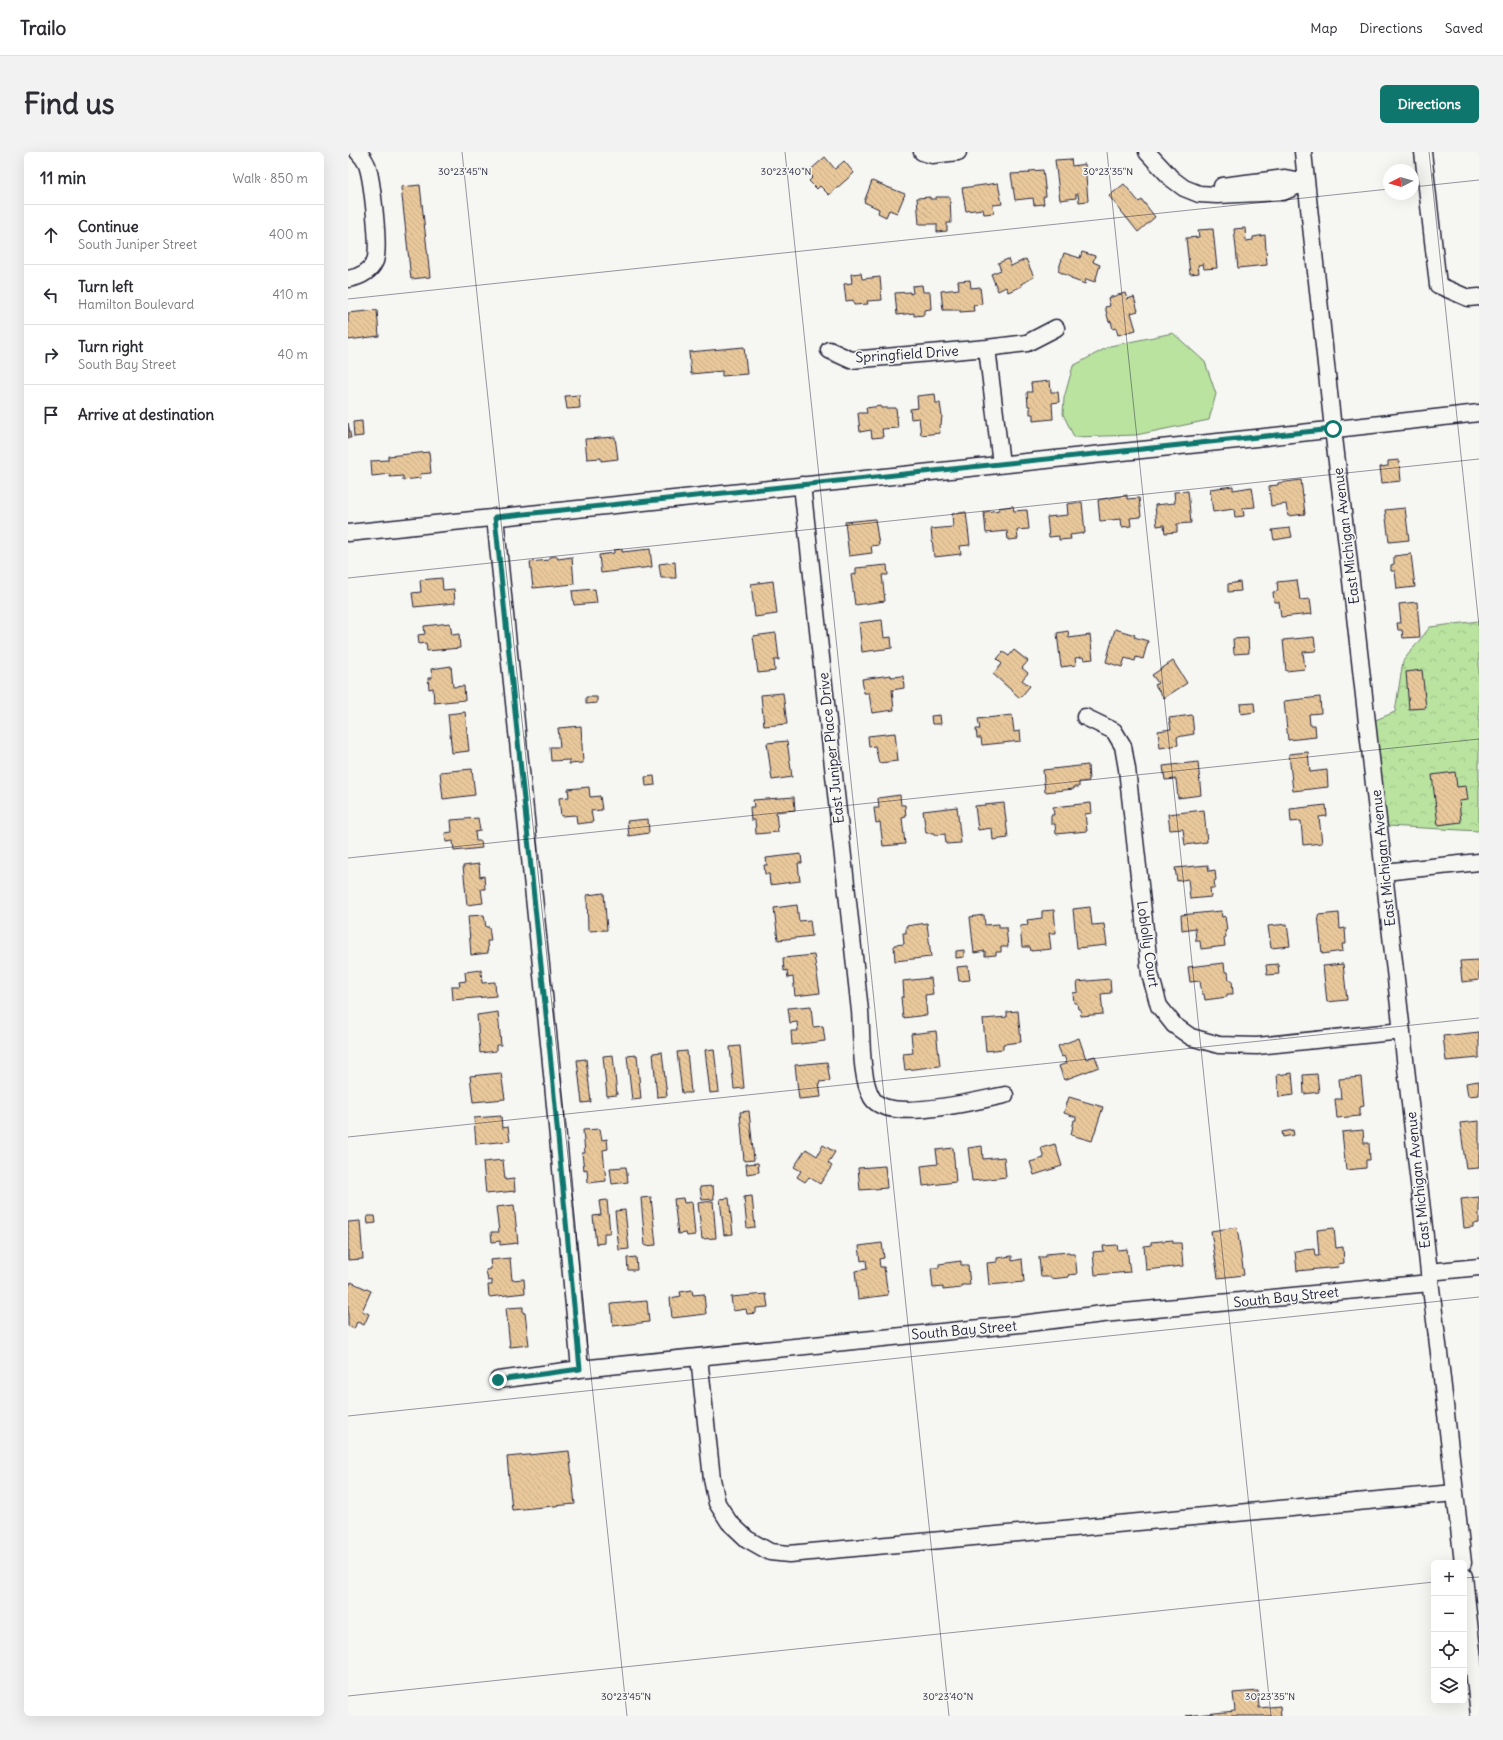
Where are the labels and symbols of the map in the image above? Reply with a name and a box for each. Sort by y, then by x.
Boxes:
north arrow [1383,164,1419,200]
text: 30°23'45"N [438,165,488,178]
text: 30°23'40"N [760,165,812,178]
text: 30°23'35"N [1083,165,1133,178]
street label: Springfield Drive [855,341,959,367]
route start [1324,420,1342,438]
street label: East Michigan Avenue [1329,467,1363,605]
street label: East Juniper Place Drive [814,672,848,824]
street label: East Michigan Avenue [1367,789,1399,927]
street label: Loblolly Court [1133,900,1163,989]
street label: East Michigan Avenue [1402,1111,1434,1249]
street label: South Bay Street [1232,1282,1340,1311]
street label: South Bay Street [911,1316,1018,1344]
route end [489,1371,507,1389]
text: 30°23'45"N [601,1690,651,1703]
text: 30°23'40"N [922,1690,974,1703]
text: 30°23'35"N [1245,1690,1295,1703]

